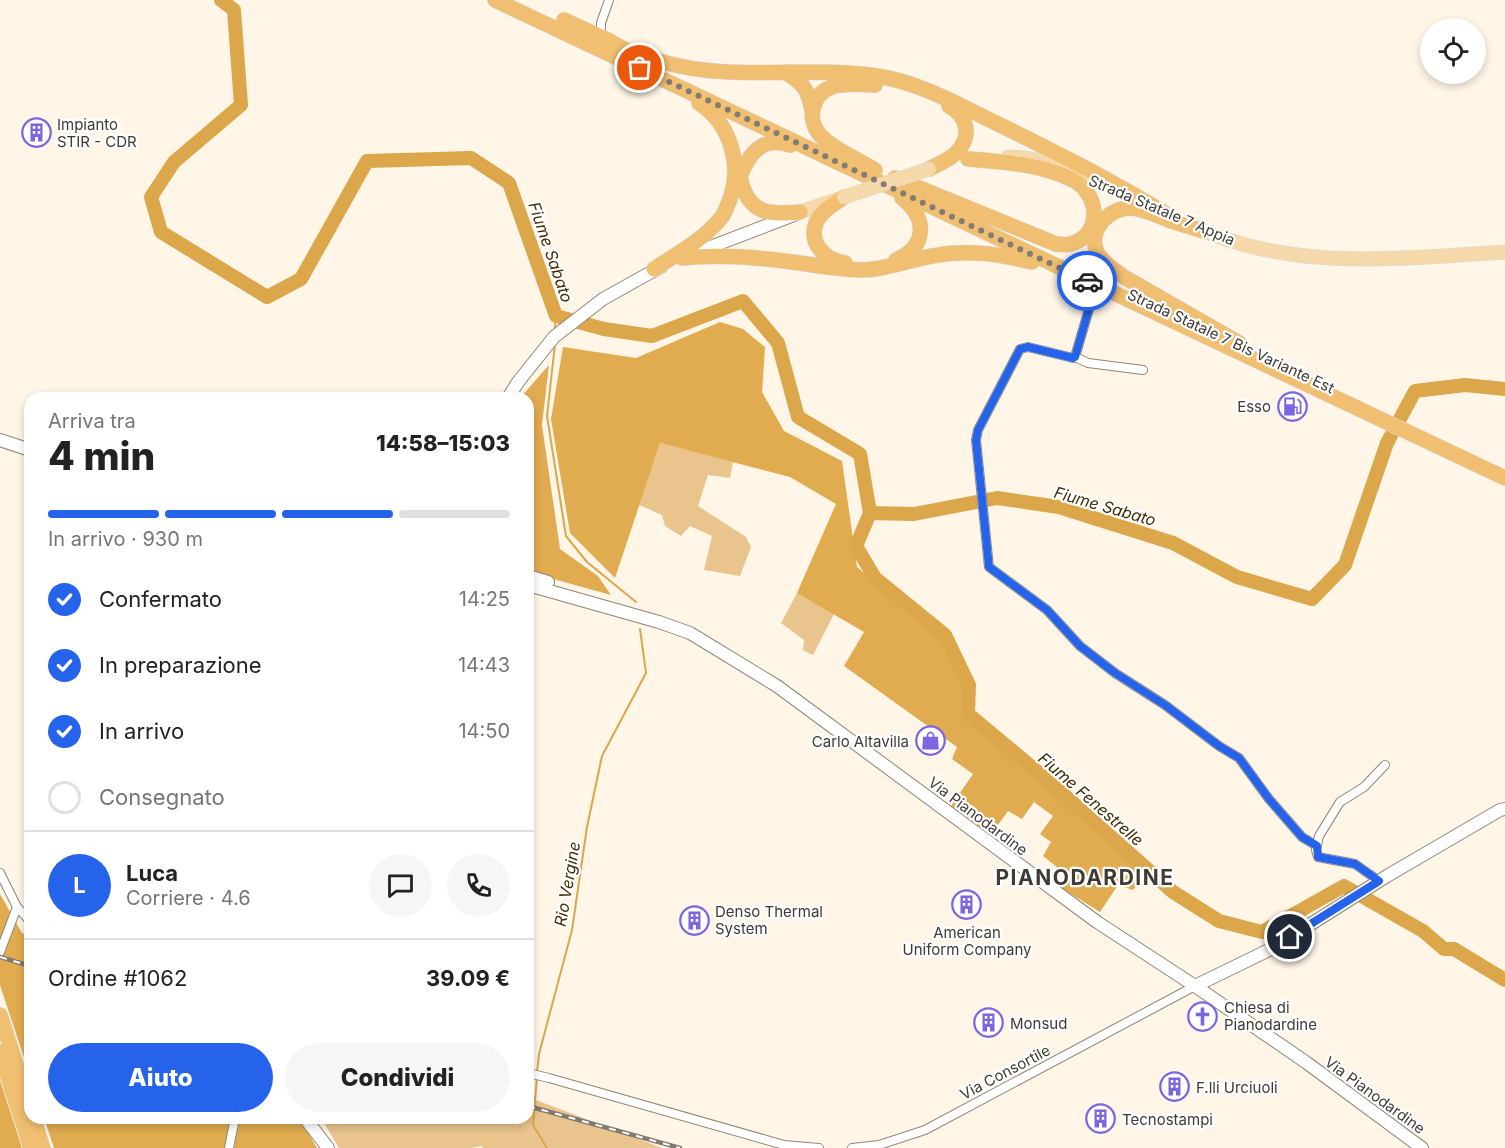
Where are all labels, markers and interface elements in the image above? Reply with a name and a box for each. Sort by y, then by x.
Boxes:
map controls [1420,18,1486,84]
button: locate [1420,18,1486,84]
pin [614,42,665,93]
icon: bag [623,51,656,84]
place label: Impianto STIR - CDR [57,115,137,151]
building icon: Impianto STIR - CDR [20,117,52,149]
street label: Strada Statale 7 Appia [1086,171,1238,249]
water label: Fiume Sabato [524,199,578,305]
courier [1057,251,1117,311]
icon: car [1071,265,1104,298]
street label: Strada Statale 7 Bis Variante Est [1125,285,1338,397]
fuel station icon: Esso [1276,390,1308,422]
place label: Esso [1237,397,1271,416]
text: Arriva tra [48,409,136,433]
text: 14:58–15:03 [376,430,510,456]
text: 4 min [48,432,155,479]
water label: Fiume Sabato [1052,482,1158,530]
text: In arrivo · 930 m [48,527,203,551]
icon: check [48,583,81,616]
text: Confermato [99,586,222,612]
text: 14:25 [459,587,510,611]
icon: check [48,649,81,682]
text: In preparazione [99,652,261,678]
text: 14:43 [458,653,510,677]
icon: check [48,715,81,748]
text: In arrivo [99,718,184,744]
text: 14:50 [458,719,510,743]
shop icon: Carlo Altavilla [914,725,946,757]
place label: Carlo Altavilla [812,732,909,751]
water label: Fiume Fenestrelle [1034,748,1148,850]
street label: Via Pianodardine [925,772,1031,860]
text: Consegnato [99,784,225,810]
water label: Rio Vergine [550,840,584,928]
button: chat [369,854,432,917]
button: phone [447,854,510,917]
text: Luca [126,860,178,886]
district label: PIANODARDINE [996,865,1174,890]
text: L [73,872,86,898]
text: Corriere · 4.6 [126,886,251,910]
building icon: American Uniform Company [951,889,983,921]
place label: Denso Thermal System [715,902,823,938]
building icon: Denso Thermal System [678,904,710,936]
pin [1264,911,1315,962]
icon: home [1273,920,1306,953]
place label: American Uniform Company [903,923,1032,959]
text: Ordine #1062 [48,965,187,991]
text: 39.09 € [426,965,510,991]
place label: Chiesa di Pianodardine [1224,998,1317,1034]
church icon: Chiesa di Pianodardine [1187,1000,1219,1032]
building icon: Monsud [973,1007,1005,1039]
place label: Monsud [1010,1014,1067,1033]
street label: Via Consortile [957,1040,1053,1104]
button: Aiuto [48,1043,273,1112]
button: Condividi [285,1043,510,1112]
street label: Via Pianodardine [1321,1052,1429,1138]
building icon: F.lli Urciuoli [1159,1071,1191,1103]
place label: F.lli Urciuoli [1196,1078,1278,1097]
building icon: Tecnostampi [1085,1103,1117,1135]
place label: Tecnostampi [1122,1110,1213,1129]

